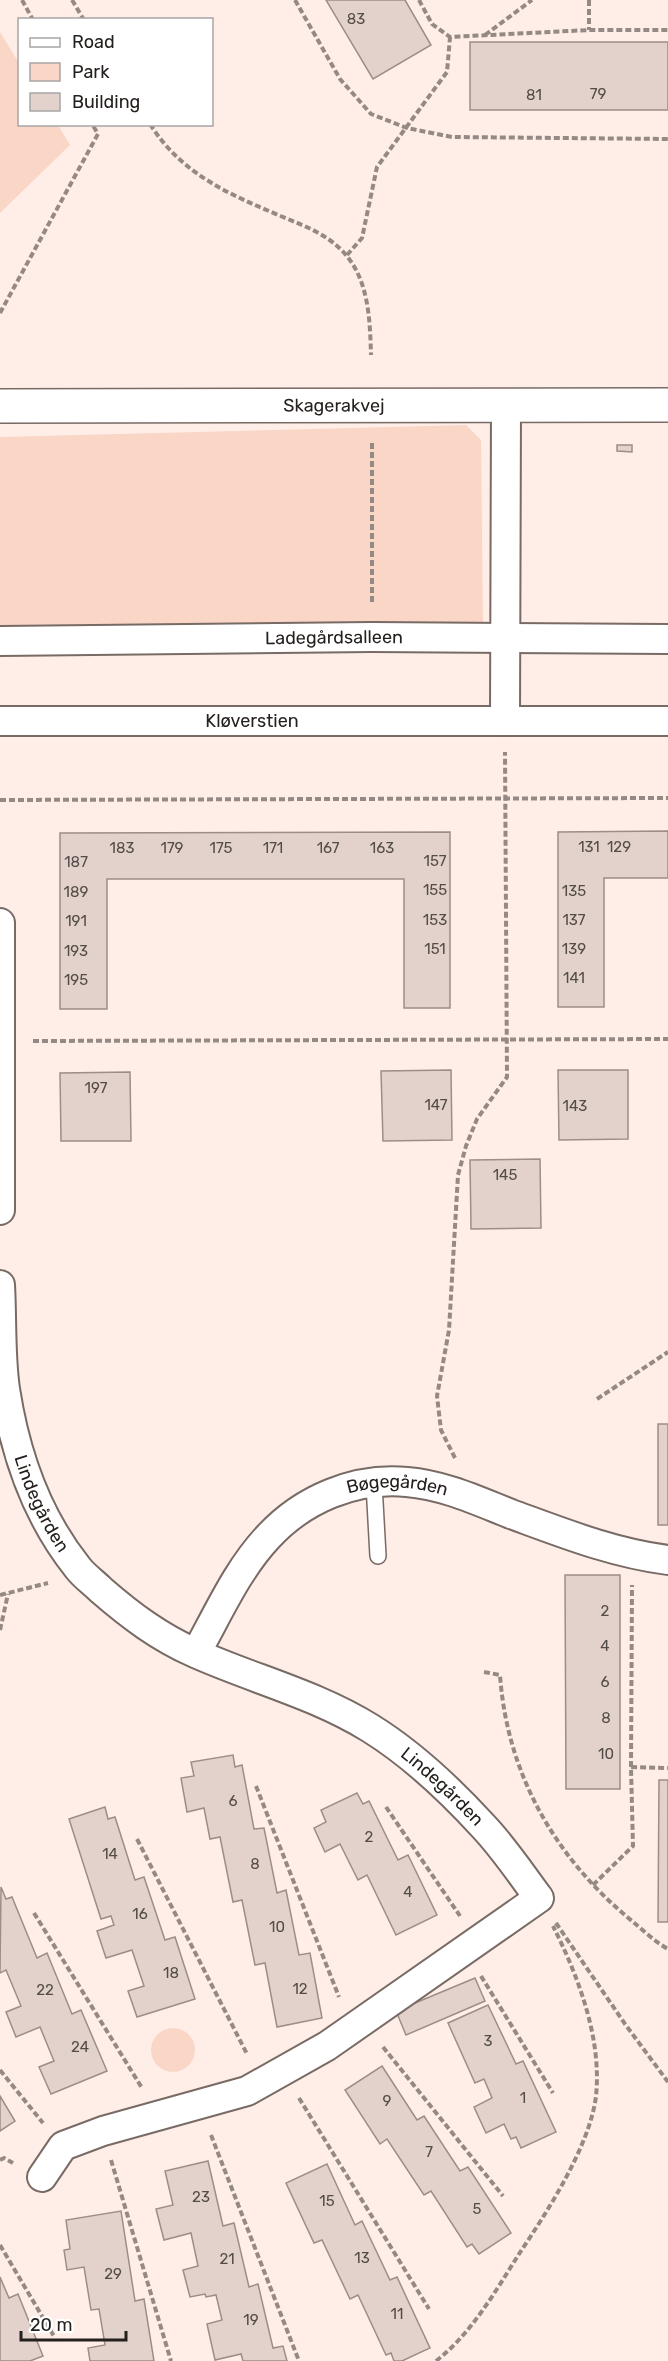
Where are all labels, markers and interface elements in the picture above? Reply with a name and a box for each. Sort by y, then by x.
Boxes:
house number: 83 [347,10,365,28]
legend [18,18,213,126]
text: Road [72,31,115,53]
text: Park [72,61,110,83]
house number: 79 [590,85,606,103]
house number: 81 [526,86,542,104]
text: Building [72,91,140,113]
street label: Skagerakvej [283,394,385,417]
street label: Ladegårdsalleen [265,626,403,649]
street label: Kløverstien [205,710,299,732]
house number: 131 [578,838,600,856]
house number: 129 [607,838,631,856]
house number: 183 [110,839,134,857]
house number: 179 [160,839,184,857]
house number: 175 [209,839,233,857]
house number: 171 [263,839,283,857]
house number: 167 [317,839,340,857]
house number: 163 [370,839,394,857]
house number: 157 [423,852,447,870]
house number: 187 [64,853,88,871]
house number: 155 [423,881,447,899]
house number: 135 [562,882,586,900]
house number: 189 [64,883,89,901]
house number: 153 [423,911,447,929]
house number: 137 [562,911,586,929]
house number: 191 [65,912,87,930]
house number: 151 [424,940,446,958]
house number: 139 [562,940,586,958]
house number: 193 [64,942,88,960]
house number: 141 [563,969,585,987]
house number: 195 [64,971,88,989]
house number: 197 [84,1079,108,1097]
house number: 147 [424,1096,448,1114]
house number: 143 [563,1097,587,1115]
house number: 145 [493,1166,517,1184]
street label: Lindegården [10,1452,74,1556]
street label: Bøgegården [344,1470,451,1501]
house number: 2 [601,1602,610,1620]
house number: 4 [600,1637,610,1655]
house number: 6 [600,1673,610,1691]
house number: 8 [601,1709,611,1727]
street label: Lindegården [396,1742,488,1831]
house number: 10 [598,1745,614,1763]
house number: 6 [228,1792,238,1810]
house number: 2 [365,1828,374,1846]
house number: 14 [102,1845,118,1863]
house number: 8 [250,1855,260,1873]
house number: 4 [403,1883,413,1901]
house number: 16 [132,1905,148,1923]
house number: 10 [269,1918,285,1936]
house number: 18 [163,1964,179,1982]
house number: 12 [292,1980,308,1998]
house number: 22 [36,1981,54,1999]
house number: 3 [483,2032,493,2050]
house number: 24 [71,2038,89,2056]
house number: 1 [520,2089,526,2107]
house number: 9 [383,2092,392,2110]
house number: 7 [425,2143,433,2161]
house number: 23 [192,2188,210,2206]
house number: 15 [319,2192,335,2210]
house number: 5 [473,2200,482,2218]
house number: 13 [354,2249,370,2267]
house number: 21 [219,2250,235,2268]
house number: 29 [104,2265,122,2283]
scale bar [21,2304,126,2342]
house number: 11 [391,2305,403,2323]
house number: 19 [243,2311,259,2329]
text: 20 m [30,2314,72,2336]

